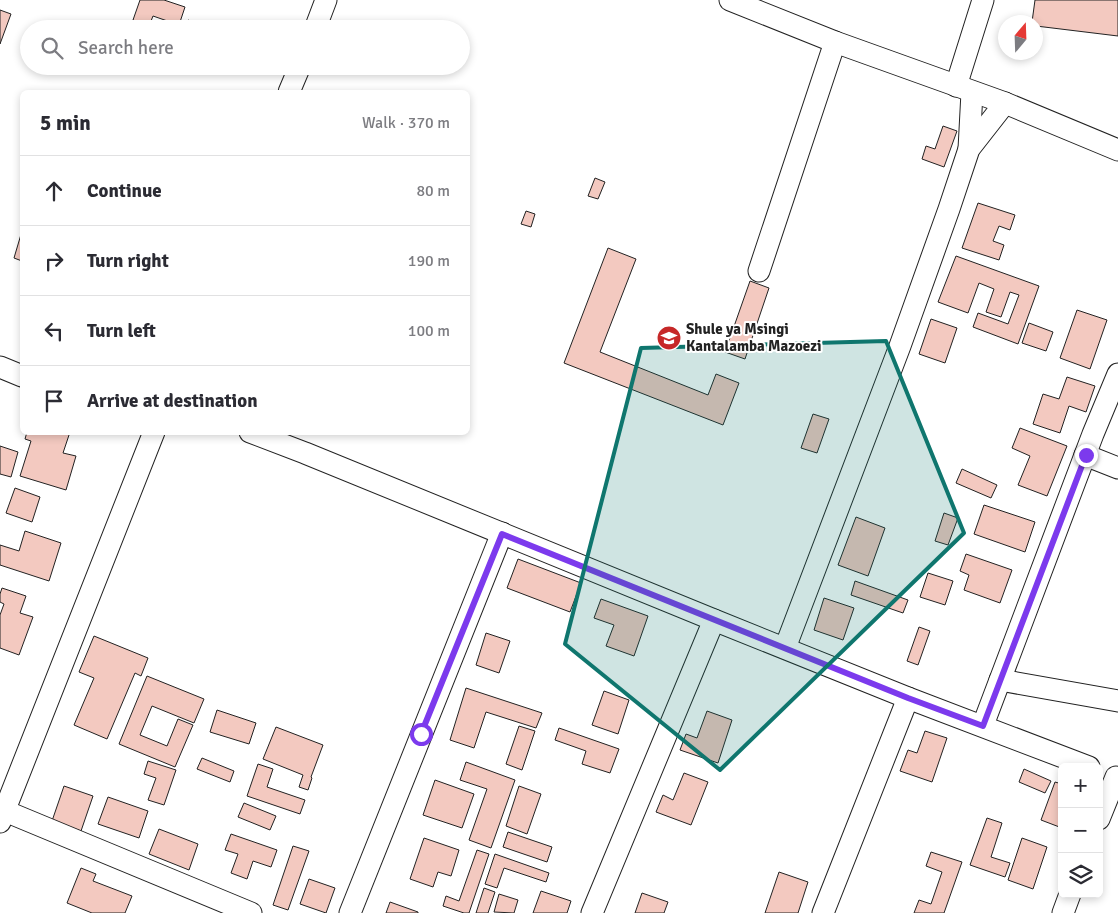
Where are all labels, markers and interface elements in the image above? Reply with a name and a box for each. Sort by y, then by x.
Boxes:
north arrow [998,15,1043,60]
search box [20,20,470,75]
icon: search [38,34,66,62]
text: Search here [78,36,174,60]
text: 5 min [40,110,91,136]
text: Walk · 370 m [362,113,450,133]
icon: ahead [40,177,68,205]
text: Continue [87,179,162,203]
text: 80 m [416,181,450,201]
icon: right [40,247,68,275]
text: Turn right [87,249,169,273]
text: 190 m [408,251,450,271]
icon: left [40,317,68,345]
text: Turn left [87,319,156,343]
place label: Shule ya Msingi Kantalamba Mazoezi [686,320,821,355]
text: 100 m [408,321,450,341]
school or university icon: Shule ya Msingi Kantalamba Mazoezi [656,325,682,351]
icon: arrive [40,387,68,415]
text: Arrive at destination [87,389,258,413]
route end [1075,444,1098,467]
route start [410,723,433,746]
map controls [1058,763,1103,898]
button: + [1058,763,1103,808]
button: − [1058,808,1103,853]
button: layers [1058,853,1103,898]

